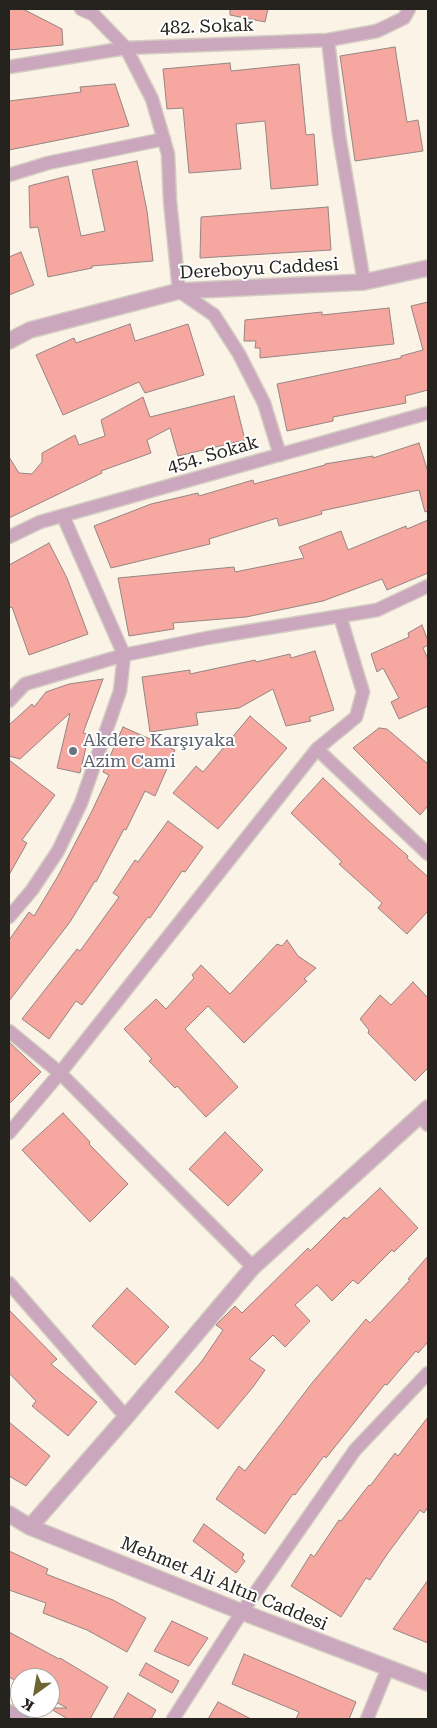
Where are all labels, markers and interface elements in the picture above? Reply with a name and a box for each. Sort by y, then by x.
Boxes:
street label: 482. Sokak [160,15,254,39]
street label: Dereboyu Caddesi [179,254,339,284]
street label: 454. Sokak [165,432,261,478]
place label: Akdere Karşıyaka Azim Cami [83,730,235,772]
marker: Akdere Karşıyaka Azim Cami [67,745,79,757]
street label: Mehmet Ali Altın Caddesi [117,1533,331,1635]
north arrow [10,1668,60,1718]
text: K [19,1695,36,1715]

